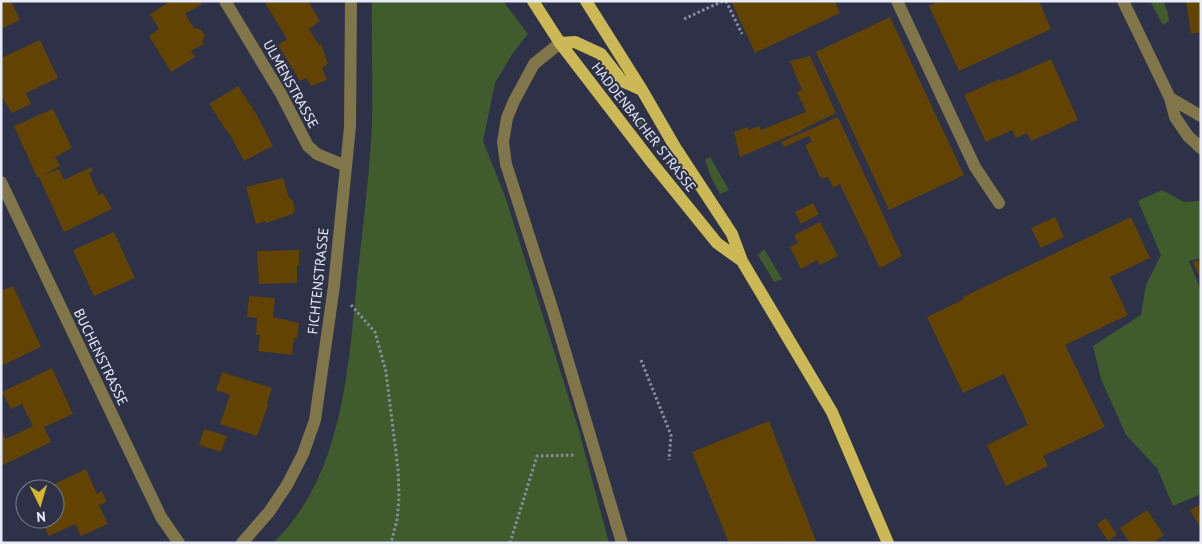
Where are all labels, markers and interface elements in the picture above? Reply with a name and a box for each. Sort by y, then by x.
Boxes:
street label: ULMENSTRASSE [259,37,323,131]
street label: HADDENBACHER STRASSE [588,59,700,195]
street label: FICHTENSTRASSE [303,227,333,335]
street label: BUCHENSTRASSE [70,306,132,408]
north arrow [15,479,65,529]
text: N [36,508,47,526]

